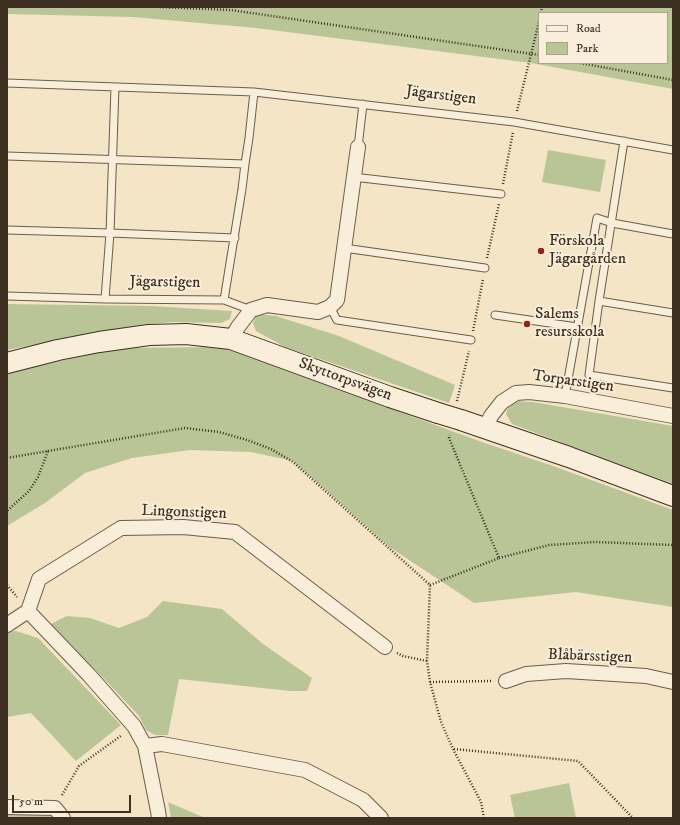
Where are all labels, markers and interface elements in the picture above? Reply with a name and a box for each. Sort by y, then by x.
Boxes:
legend [538,12,668,64]
text: Road [576,21,601,36]
text: Park [576,41,598,56]
street label: Jägarstigen [405,82,477,110]
place label: Förskola Jägargården [549,232,626,270]
marker: Förskola Jägargården [536,246,546,256]
street label: Jägarstigen [129,273,201,293]
place label: Salems resursskola [535,305,604,343]
marker: Salems resursskola [522,319,532,329]
street label: Skyttorpsvägen [296,354,394,406]
street label: Torparstigen [531,367,615,397]
street label: Lingonstigen [141,502,227,524]
street label: Blåbärsstigen [547,646,633,668]
scale bar [14,787,133,813]
text: 50 m [19,794,43,809]

